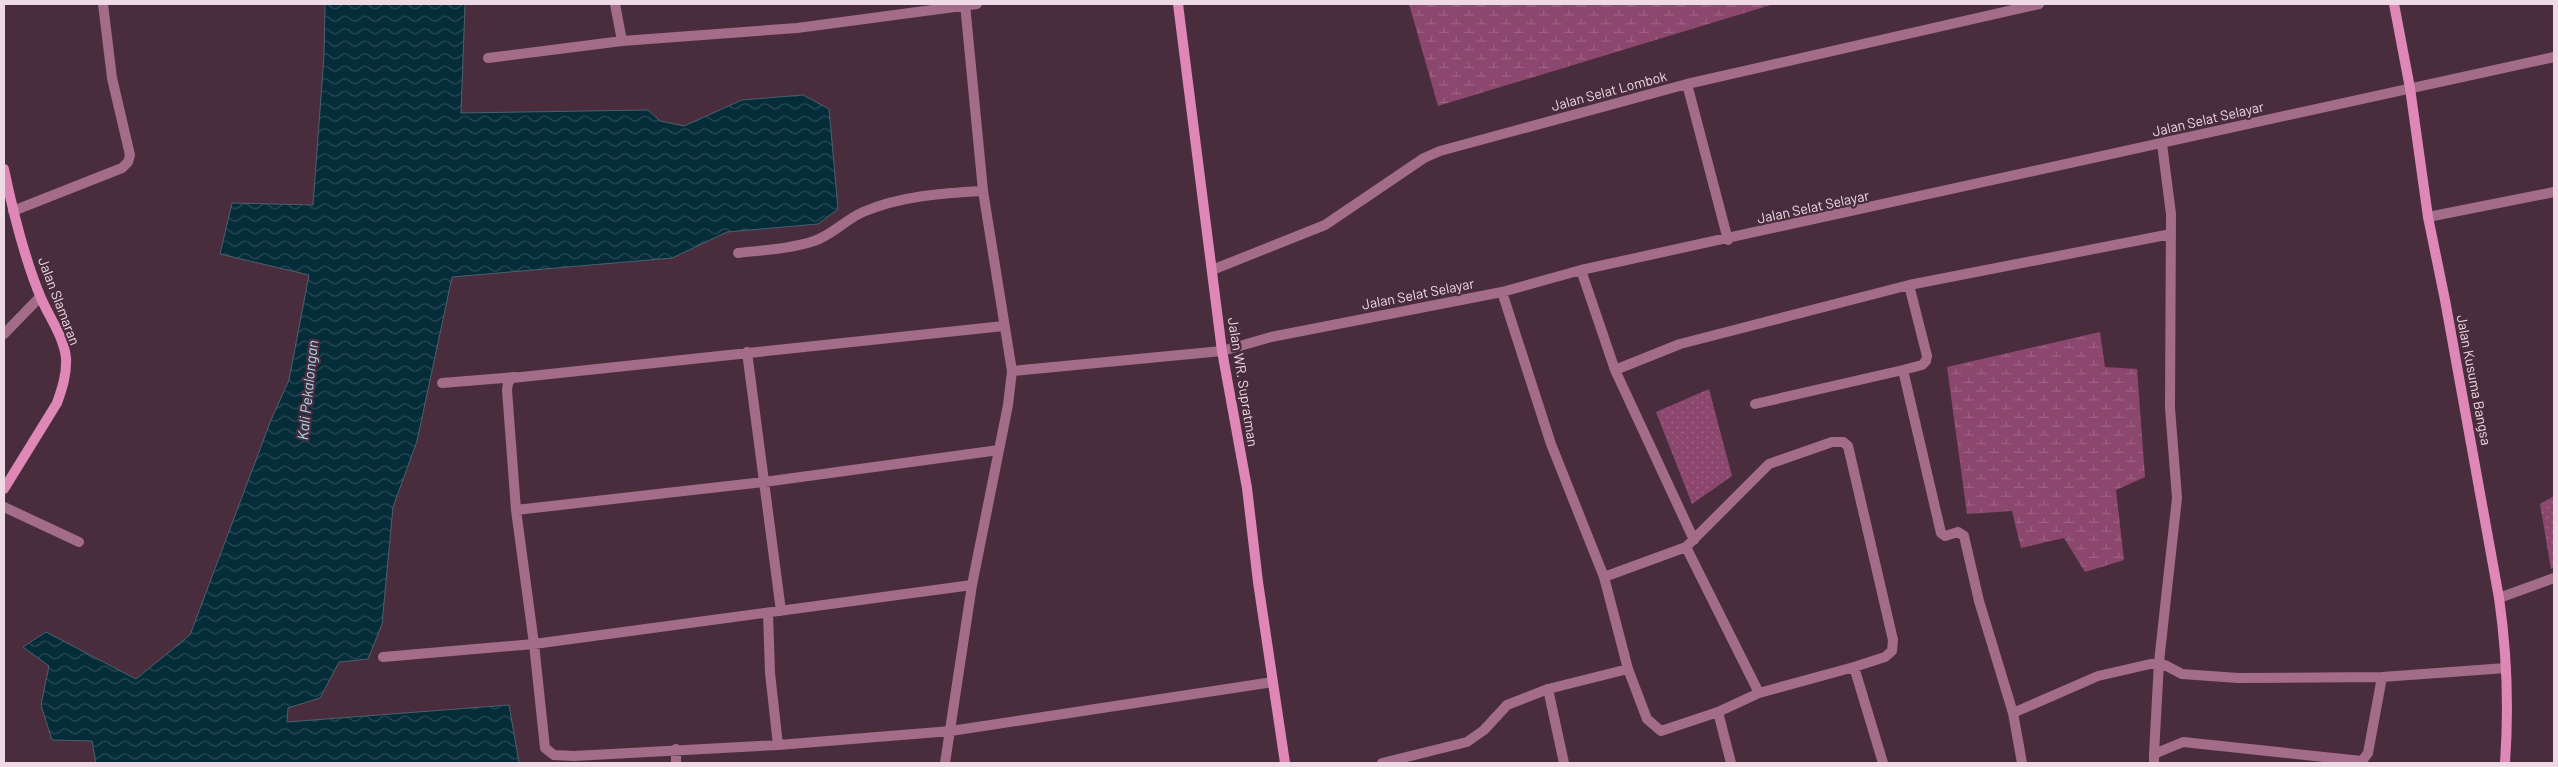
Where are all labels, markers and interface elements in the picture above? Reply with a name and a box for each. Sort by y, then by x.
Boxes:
street label: Jalan Selat Lombok [1549,67,1669,114]
street label: Jalan Selat Selayar [2150,97,2265,140]
street label: Jalan Selat Selayar [1755,186,1871,227]
street label: Jalan Slamaran [35,254,84,347]
street label: Jalan Selat Selayar [1360,274,1476,313]
street label: Jalan Kusuma Bangsa [2454,313,2495,447]
street label: Jalan WR. Supratman [1225,316,1262,448]
water label: Kali Pekalongan [293,339,321,441]

